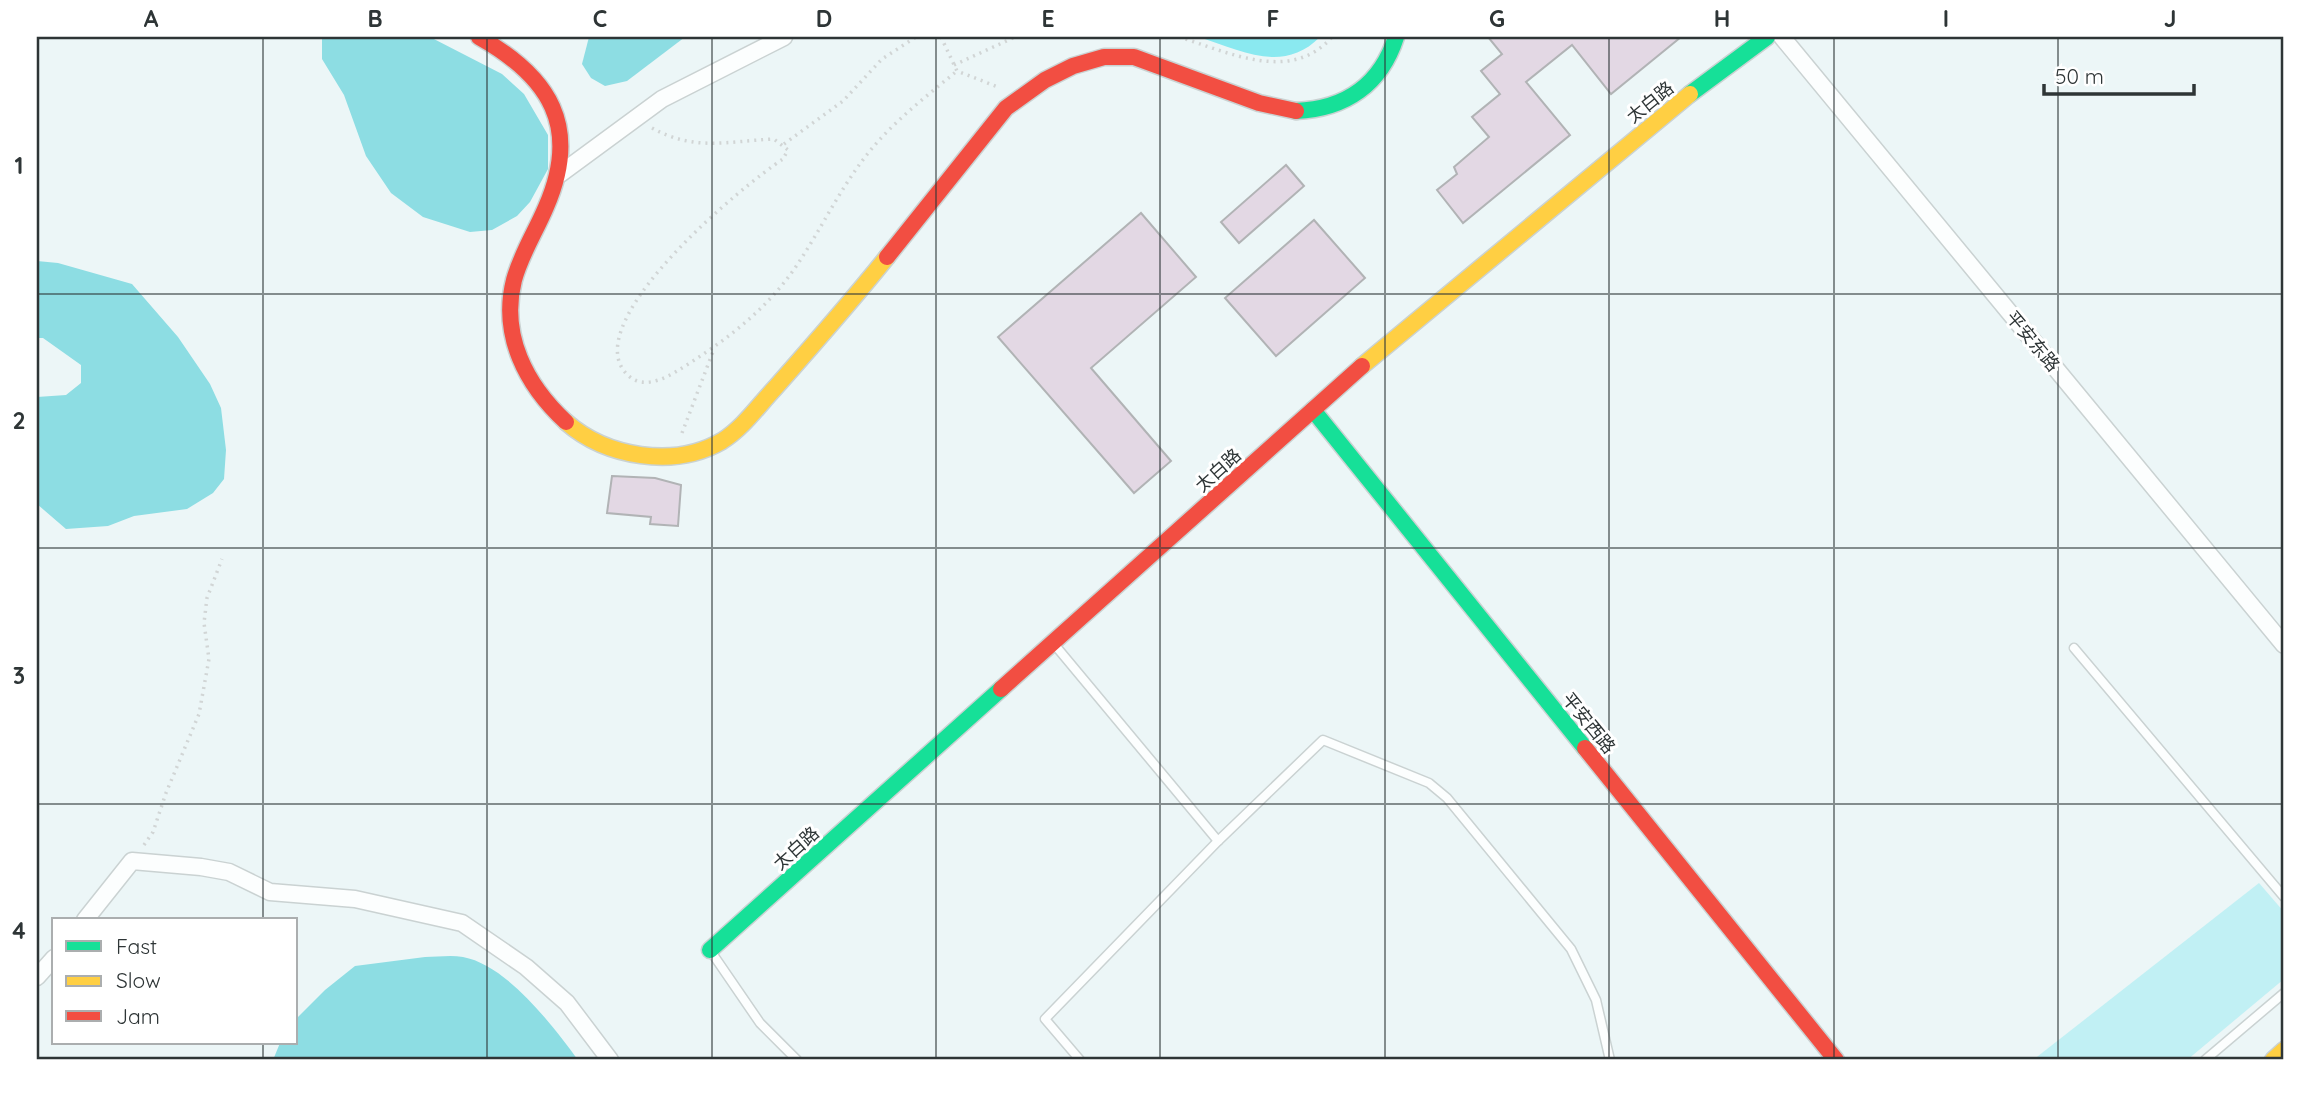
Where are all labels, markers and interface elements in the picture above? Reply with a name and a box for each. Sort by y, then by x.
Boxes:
text: A [144,4,159,33]
text: B [367,4,383,33]
text: C [593,4,607,33]
text: D [816,4,832,33]
text: E [1041,4,1055,33]
text: F [1267,4,1279,33]
text: G [1489,4,1505,33]
text: H [1714,4,1730,33]
text: I [1943,4,1949,33]
text: J [2164,4,2176,33]
scale bar [2044,52,2195,96]
text: 50 m [2055,63,2104,89]
street label: 太白路 [1622,76,1678,128]
text: 1 [15,151,23,180]
street label: 平安东路 [2001,306,2065,376]
text: 2 [12,406,26,435]
street label: 太白路 [1190,443,1246,497]
text: 3 [13,661,25,690]
street label: 平安西路 [1557,688,1621,758]
street label: 太白路 [768,821,824,875]
text: 4 [12,916,26,945]
legend [52,918,298,1044]
text: Fast [116,933,157,959]
text: Slow [116,967,161,993]
text: Jam [116,1003,160,1029]

